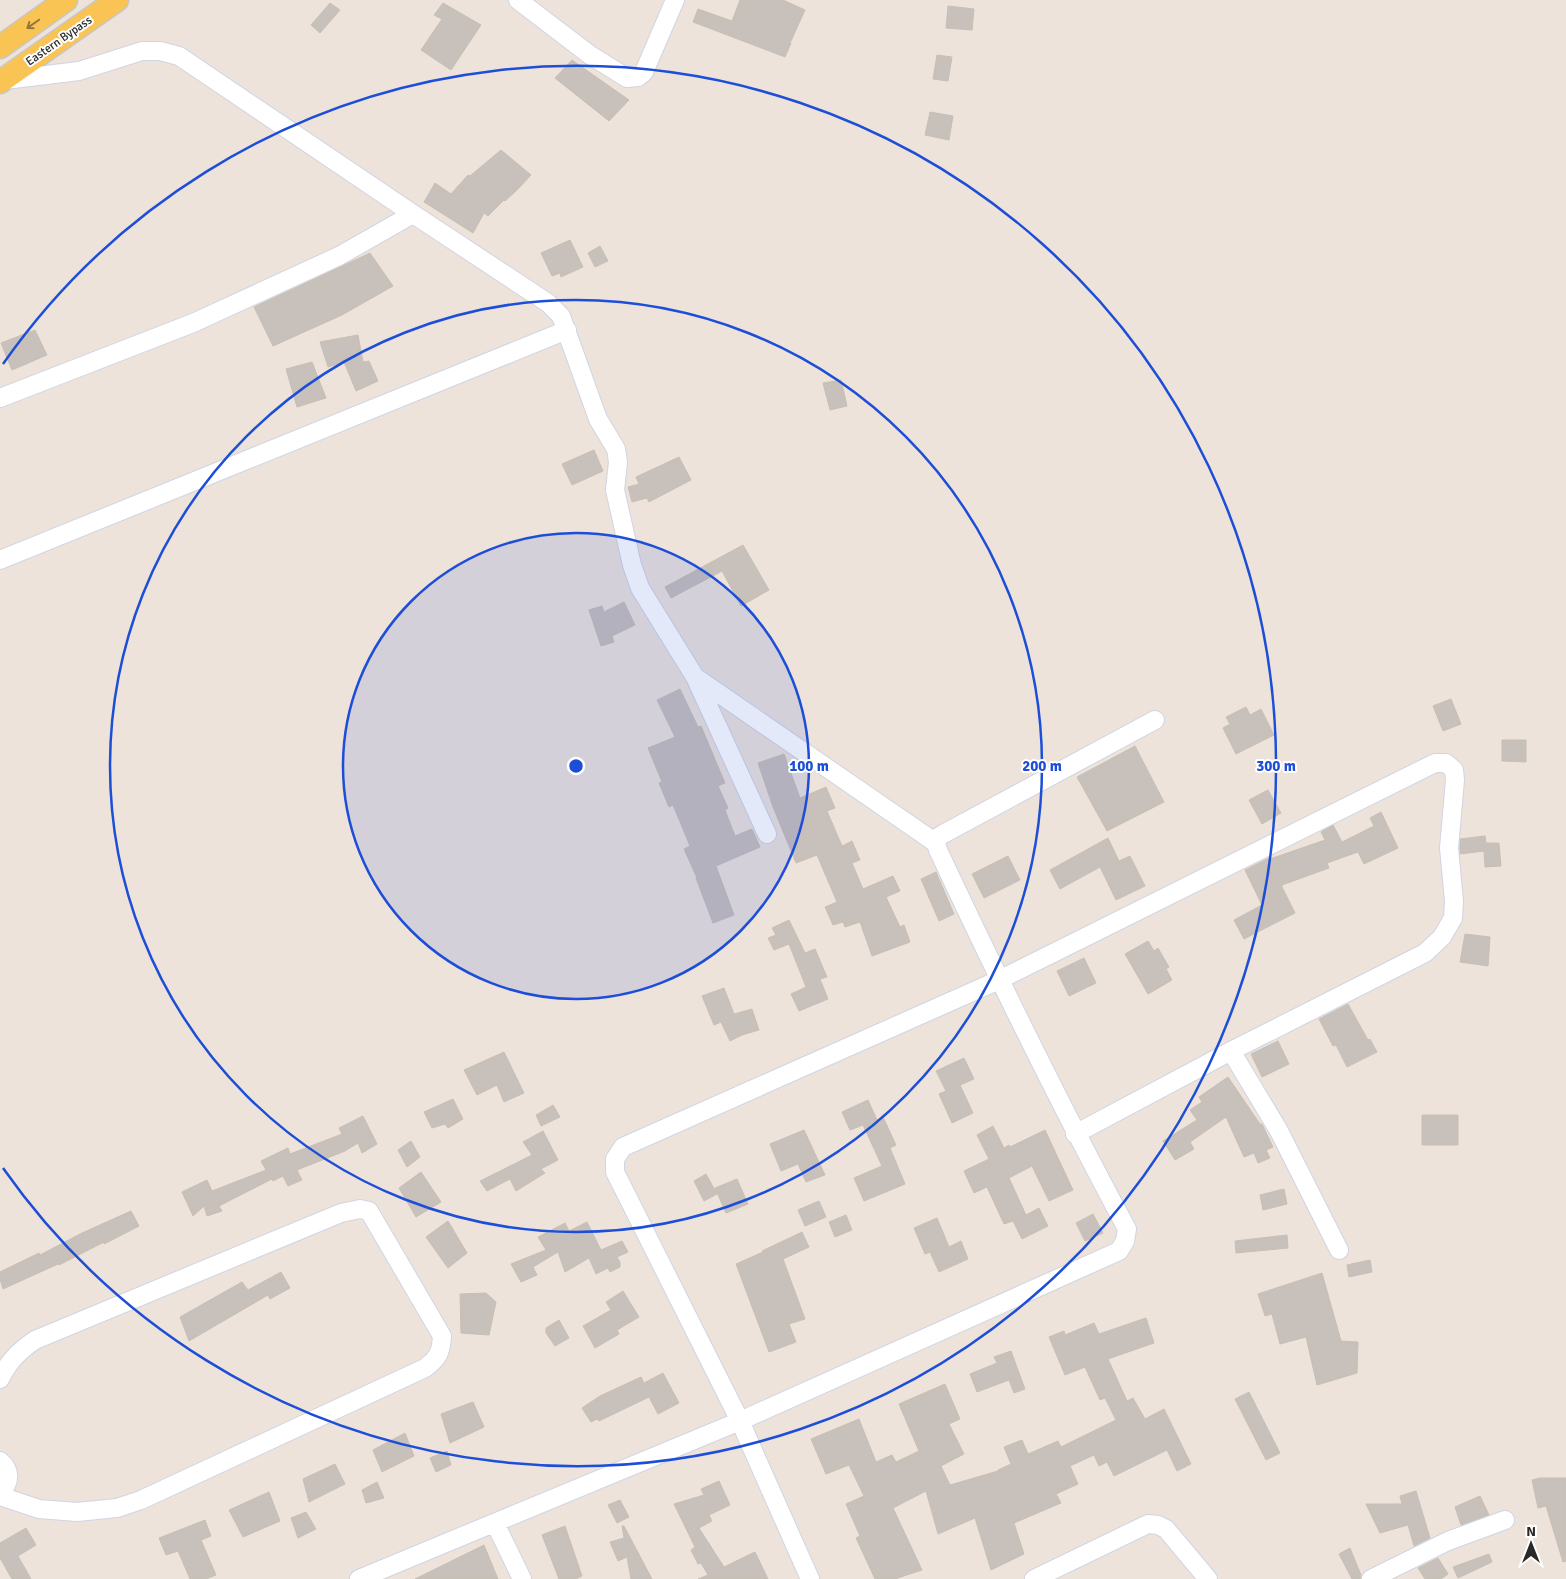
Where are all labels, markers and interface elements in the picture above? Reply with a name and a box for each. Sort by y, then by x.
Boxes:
street label: Eastern Bypass [23,13,95,69]
one-way arrow [26,19,40,29]
centre of rings [567,757,585,775]
text: 100 m [789,757,829,775]
text: 200 m [1022,757,1062,775]
text: 300 m [1256,757,1296,775]
north arrow [1506,1519,1556,1569]
text: N [1526,1523,1536,1540]

